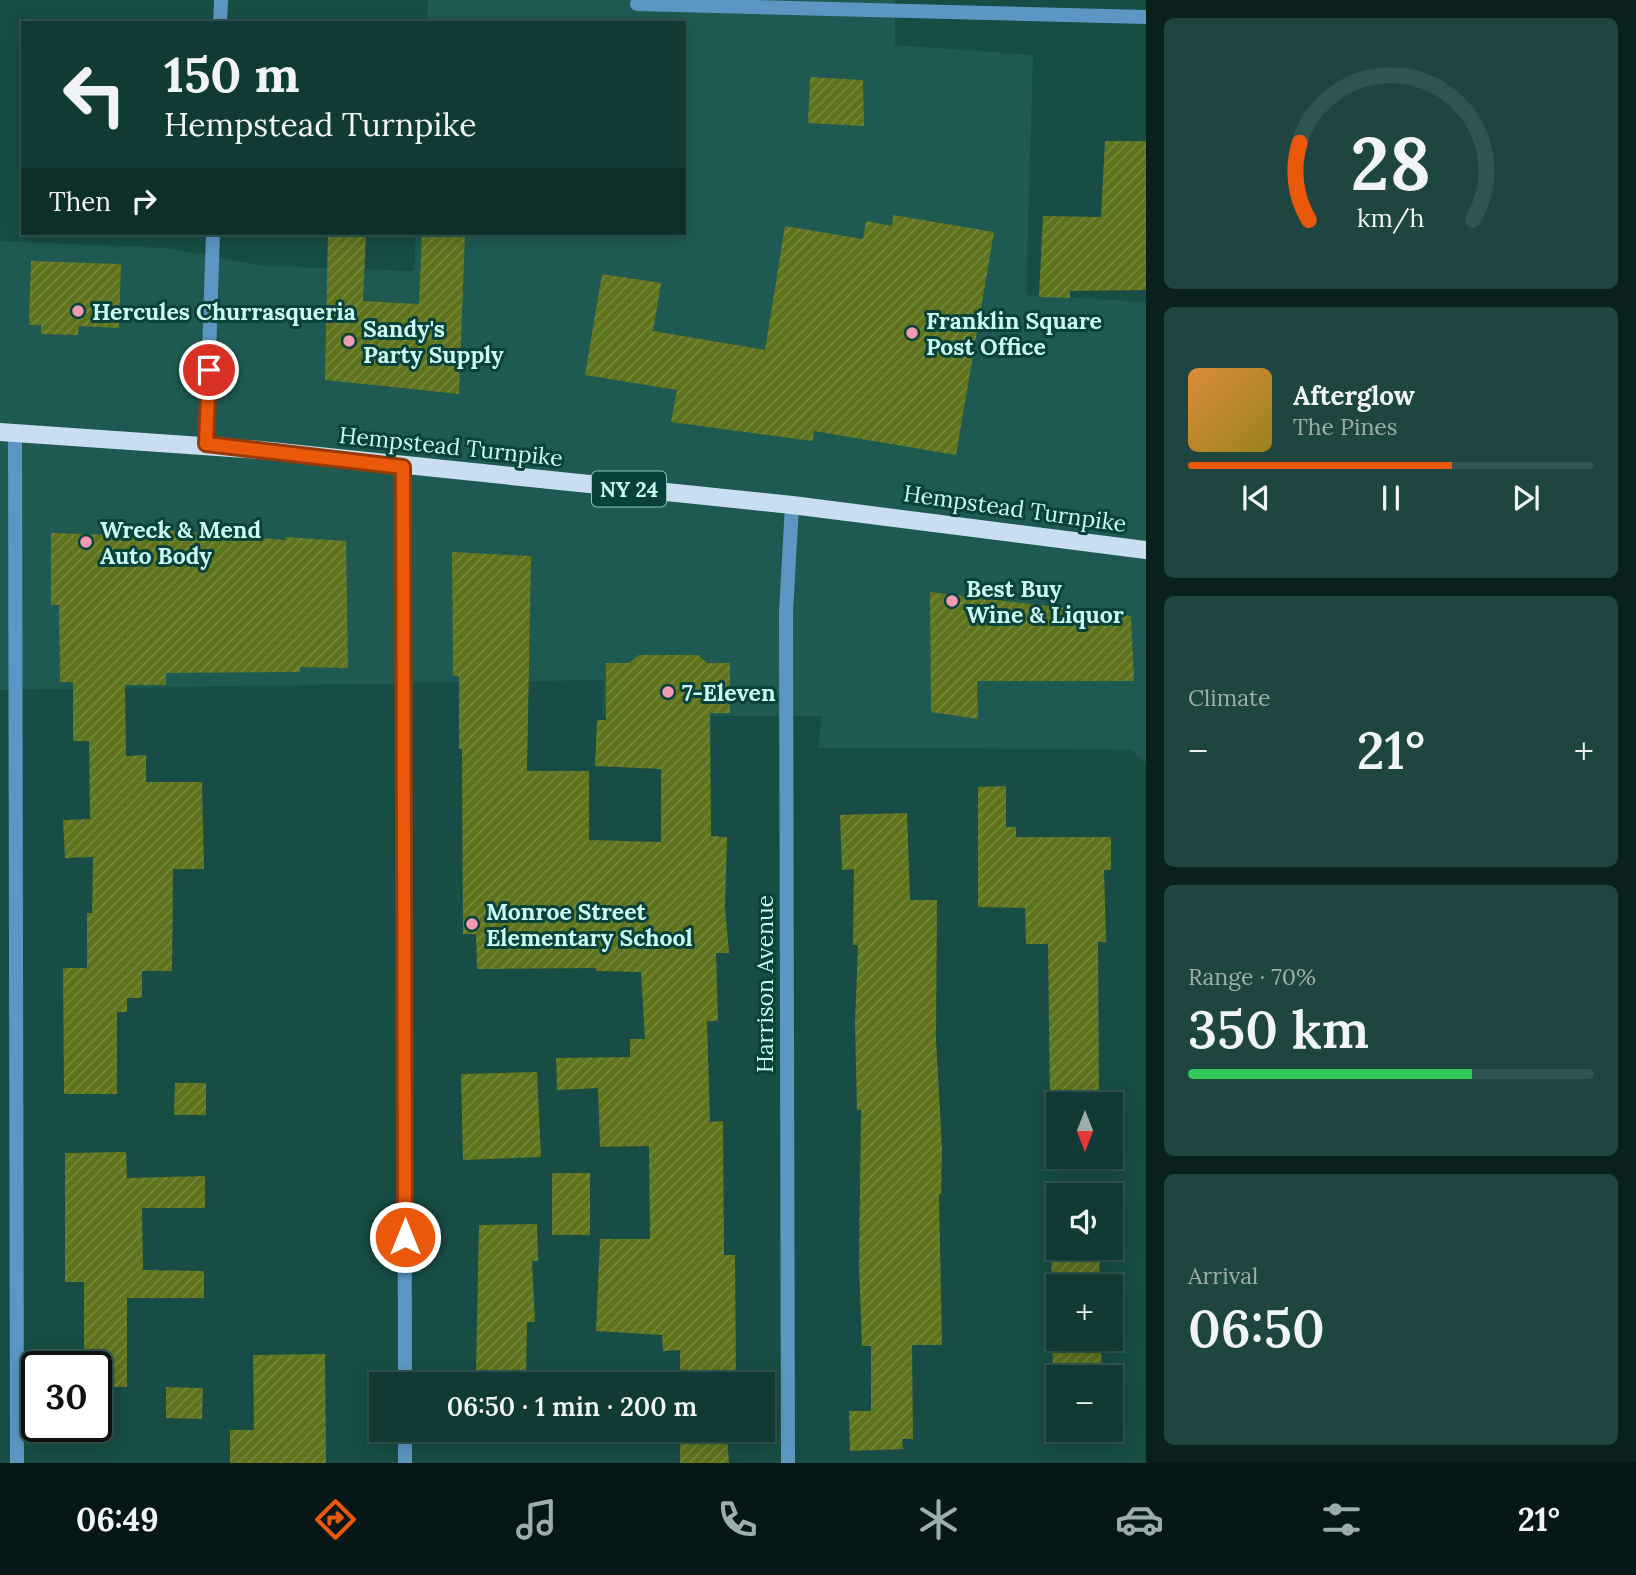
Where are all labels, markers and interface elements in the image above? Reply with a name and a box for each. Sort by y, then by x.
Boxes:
text: 150 m [164,43,300,105]
icon: left [49,49,140,140]
text: Hempstead Turnpike [164,104,477,145]
text: 28 [1351,117,1431,210]
icon: right [125,182,163,220]
text: Then [49,185,111,218]
text: km/h [1357,201,1425,233]
place label: Hercules Churrasqueria [92,297,356,326]
marker: Hercules Churrasqueria [70,303,86,319]
place label: Franklin Square Post Office [926,306,1102,361]
place label: Sandy's Party Supply [363,314,504,369]
marker: Franklin Square Post Office [904,325,920,341]
marker: Sandy's Party Supply [341,333,357,349]
pin [179,340,239,400]
icon: arrive [190,351,228,389]
text: Afterglow [1293,379,1415,412]
text: The Pines [1293,412,1398,441]
street label: Hempstead Turnpike [338,420,564,472]
road number: NY 24 [592,472,666,506]
street label: Hempstead Turnpike [902,478,1128,538]
icon: previous [1237,479,1275,517]
icon: pause [1372,479,1410,517]
icon: next [1507,479,1545,517]
place label: Wreck & Mend Auto Body [100,515,261,570]
marker: Wreck & Mend Auto Body [78,534,94,550]
place label: Best Buy Wine & Liquor [966,574,1124,629]
marker: Best Buy Wine & Liquor [944,593,960,609]
place label: 7-Eleven [682,678,776,707]
text: Climate [1188,683,1270,712]
marker: 7-Eleven [660,684,676,700]
text: 21° [1357,717,1425,783]
text: − [1188,727,1208,775]
text: + [1574,727,1594,775]
street label: Harrison Avenue [750,895,779,1073]
place label: Monroe Street Elementary School [486,897,693,952]
marker: Monroe Street Elementary School [464,916,480,932]
text: Range · 70% [1188,962,1316,991]
text: 350 km [1188,996,1369,1062]
north arrow [1046,1092,1124,1169]
map controls [1046,1092,1123,1442]
button: sound [1046,1183,1123,1260]
position arrow [368,1200,442,1274]
text: Arrival [1188,1261,1258,1290]
button: + [1046,1274,1123,1351]
text: 06:50 [1188,1295,1325,1361]
speed limit sign: 30 [21,1351,112,1442]
button: − [1046,1365,1123,1442]
text: 06:50 · 1 min · 200 m [447,1390,697,1423]
icon: directions [311,1495,360,1544]
icon: music [512,1495,561,1544]
icon: phone [713,1495,762,1544]
icon: climate [914,1495,963,1544]
icon: car [1115,1495,1164,1544]
icon: filters [1317,1495,1366,1544]
text: 06:49 [76,1499,159,1540]
text: 21° [1518,1499,1560,1540]

